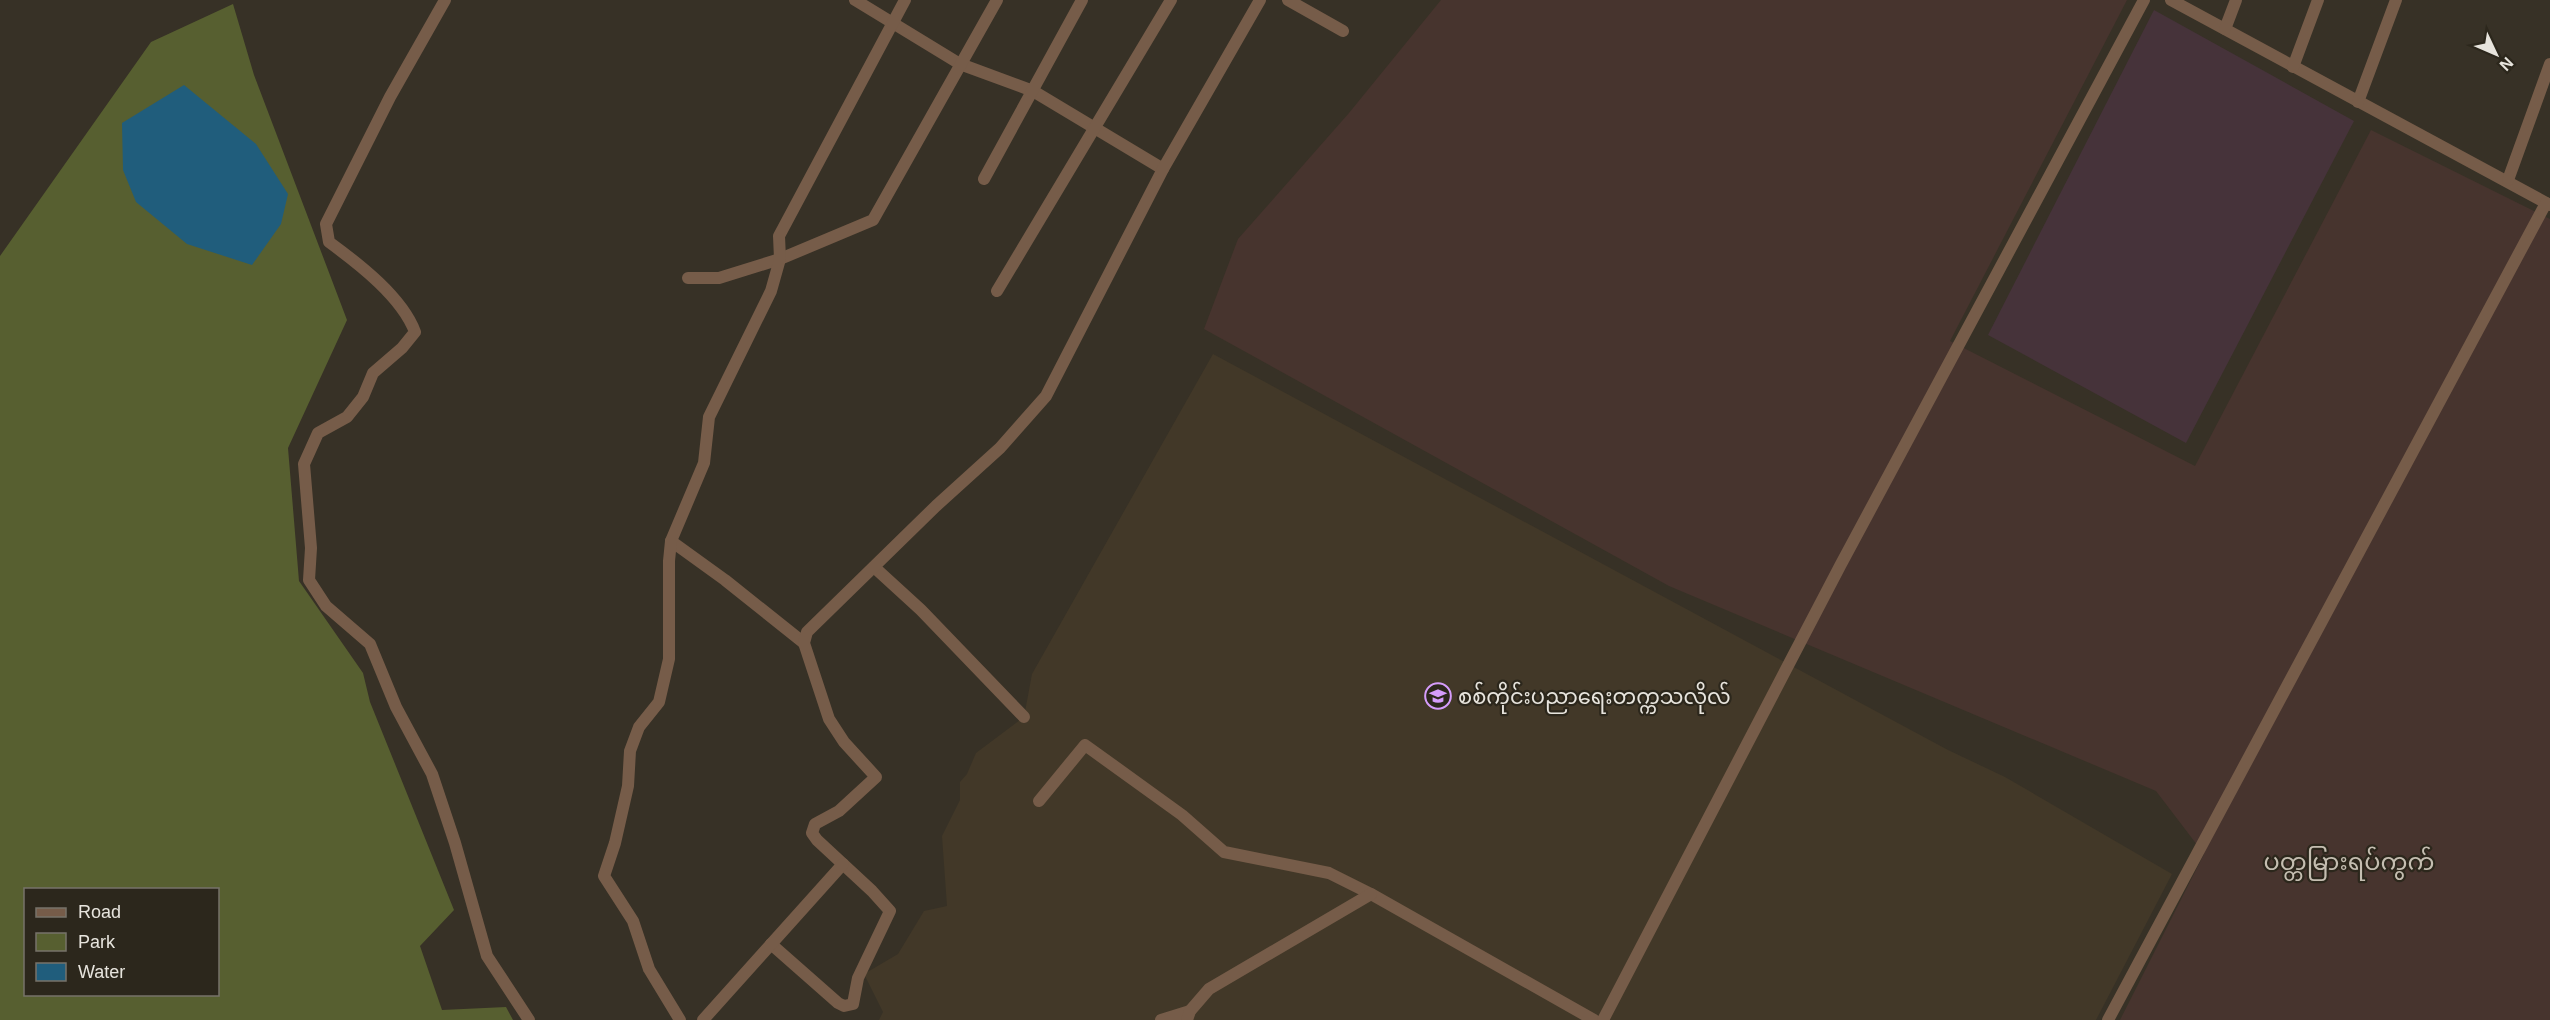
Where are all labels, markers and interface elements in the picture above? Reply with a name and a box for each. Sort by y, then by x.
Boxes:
north arrow [2466,24,2526,84]
text: N [2496,54,2517,74]
school or university icon: စစ်ကိုင်းပညာရေးတက္ကသလိုလ် [1423,681,1453,711]
place label: စစ်ကိုင်းပညာရေးတက္ကသလိုလ် [1458,681,1731,714]
district label: ပတ္တမြားရပ်ကွက် [2264,846,2434,881]
legend [24,888,219,996]
text: Road [78,902,121,922]
text: Park [78,932,116,952]
text: Water [78,962,125,982]

